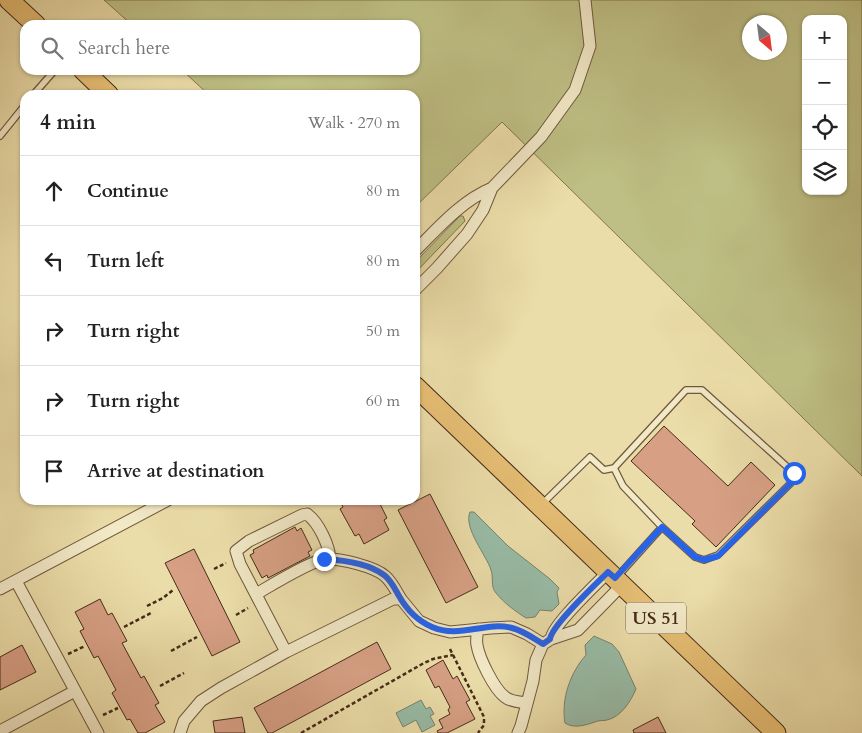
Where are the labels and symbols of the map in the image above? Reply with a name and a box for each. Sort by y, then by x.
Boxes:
north arrow [742,15,787,60]
route start [783,462,806,485]
route end [313,548,336,571]
road number: US 51 [626,602,686,634]

